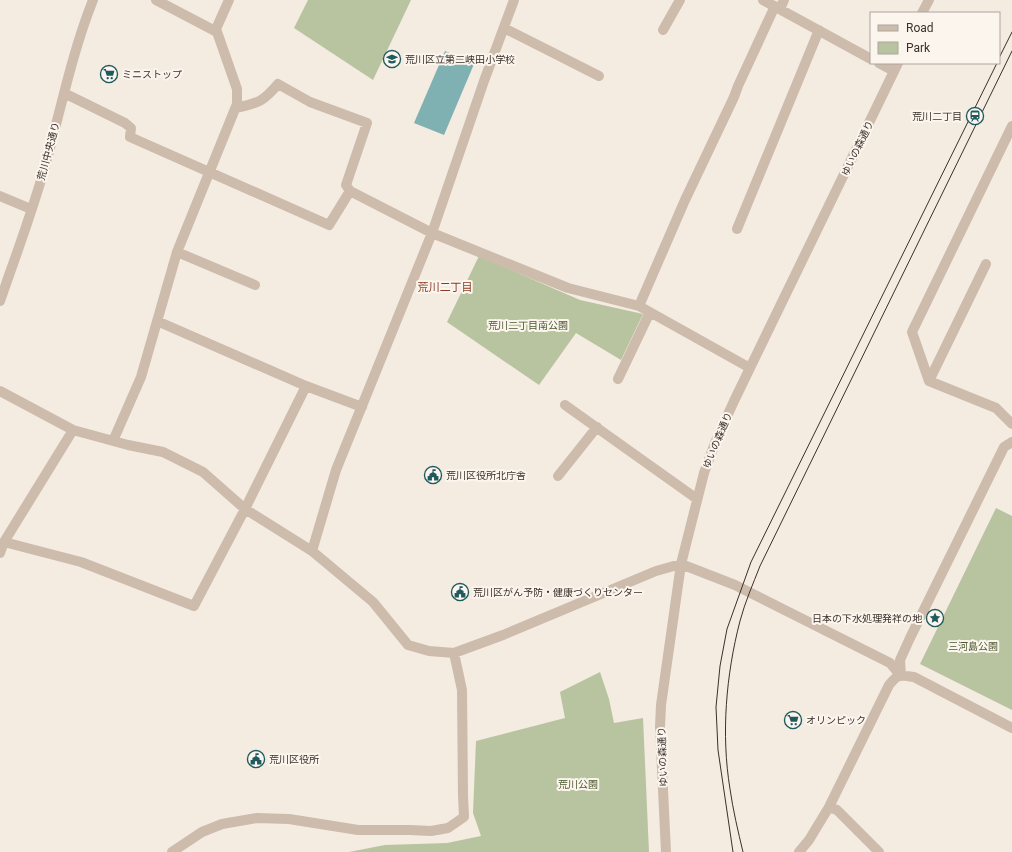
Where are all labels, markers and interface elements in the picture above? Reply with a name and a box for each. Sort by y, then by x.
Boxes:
legend [870,12,1000,64]
text: Road [906,21,934,35]
text: Park [906,41,931,55]
school or university icon: 荒川区立第二峡田小学校 [382,49,402,69]
place label: 荒川区立第二峡田小学校 [405,54,515,65]
supermarket icon: ミニストップ [99,64,119,84]
place label: ミニストップ [122,69,182,80]
station icon: 荒川二丁目 [965,106,985,126]
place label: 荒川二丁目 [912,111,962,122]
street label: ゆいの森通り [839,119,876,178]
street label: 荒川中央通り [35,121,62,182]
district label: 荒川二丁目 [418,281,473,294]
park label: 荒川二丁目南公園 [488,320,568,331]
street label: ゆいの森通り [701,410,734,470]
public building icon: 荒川区役所北庁舎 [423,465,443,485]
place label: 荒川区役所北庁舎 [446,470,526,481]
public building icon: 荒川区がん予防・健康づくりセンター [450,582,470,602]
place label: 荒川区がん予防・健康づくりセンター [473,587,643,598]
place icon: 日本の下水処理発祥の地 [925,608,945,628]
place label: 日本の下水処理発祥の地 [812,613,923,624]
park label: 三河島公園 [948,641,998,652]
supermarket icon: オリンピック [783,710,803,730]
place label: オリンピック [806,715,866,726]
street label: ゆいの森通り [656,727,669,787]
public building icon: 荒川区役所 [246,749,266,769]
place label: 荒川区役所 [269,754,319,765]
park label: 荒川公園 [558,779,598,790]

